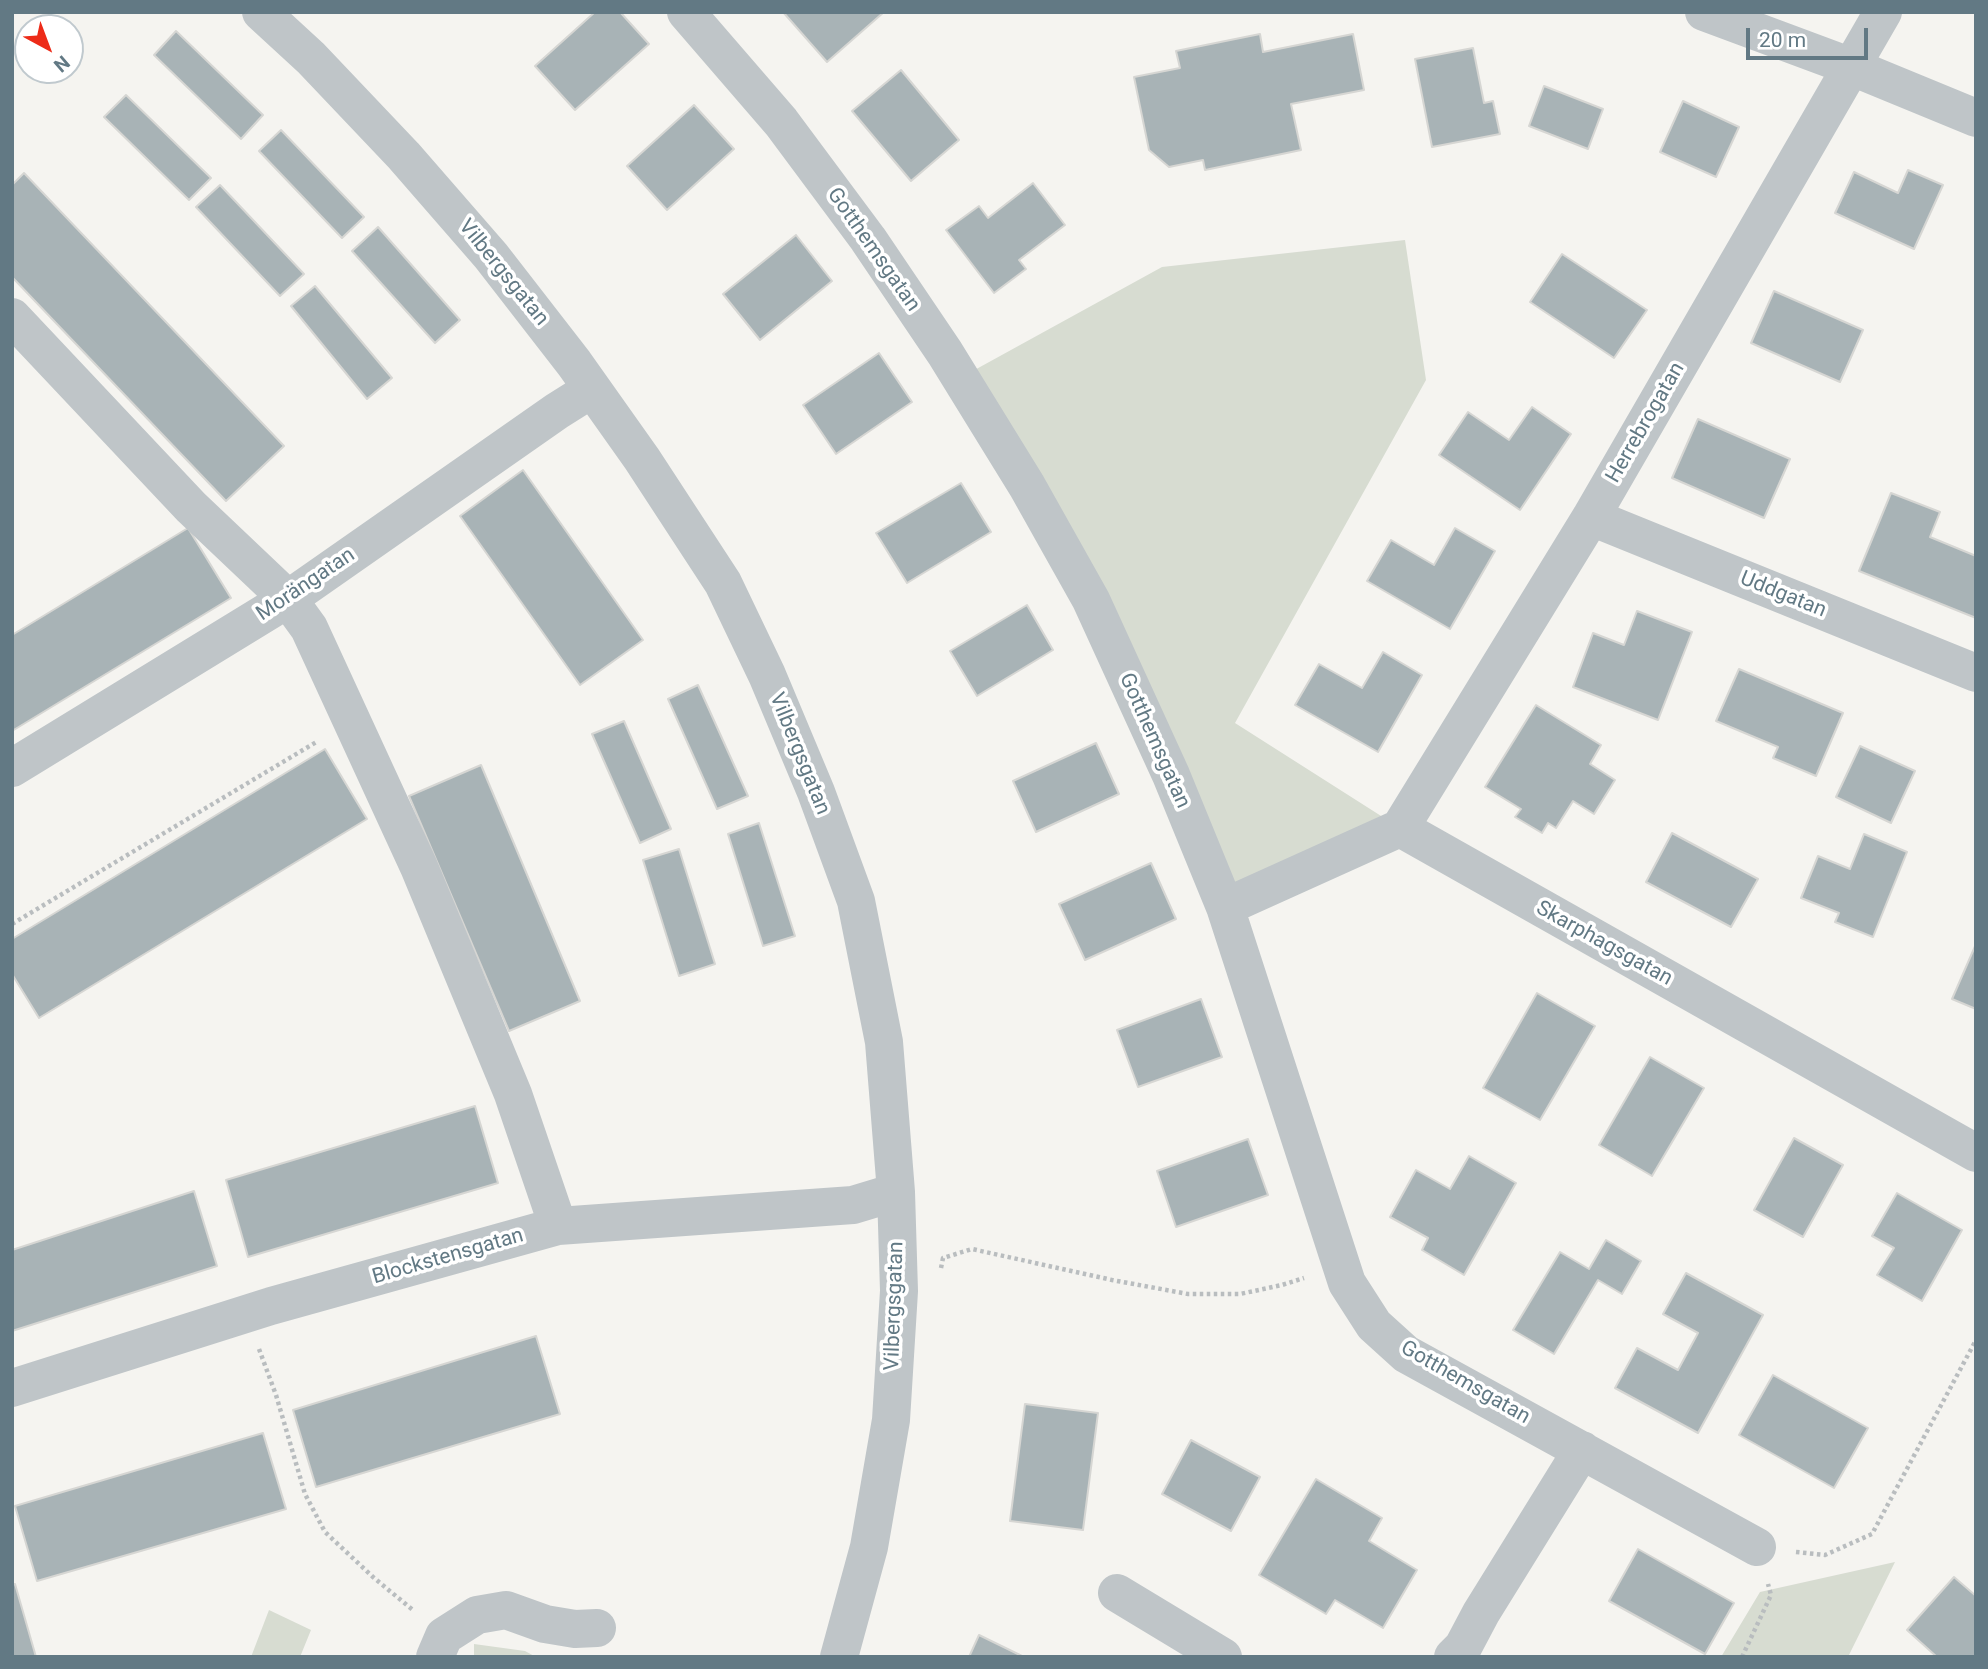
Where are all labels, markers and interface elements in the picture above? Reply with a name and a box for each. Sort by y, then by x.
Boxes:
north arrow [14,14,84,84]
scale bar [1750,14,1872,58]
text: 20 m [1759,28,1806,52]
text: N [49,51,74,77]
street label: Gotthemsgatan [821,183,925,317]
street label: Vilbergsgatan [453,215,553,331]
street label: Herrebrogatan [1601,358,1691,488]
street label: Morängatan [252,543,360,627]
street label: Uddgatan [1736,566,1830,624]
street label: Gotthemsgatan [1113,670,1195,812]
street label: Vilbergsgatan [763,689,835,819]
street label: Skarphagsgatan [1531,896,1677,992]
street label: Blockstensgatan [369,1223,527,1291]
street label: Vilbergsgatan [880,1241,910,1371]
street label: Gotthemsgatan [1396,1336,1534,1430]

